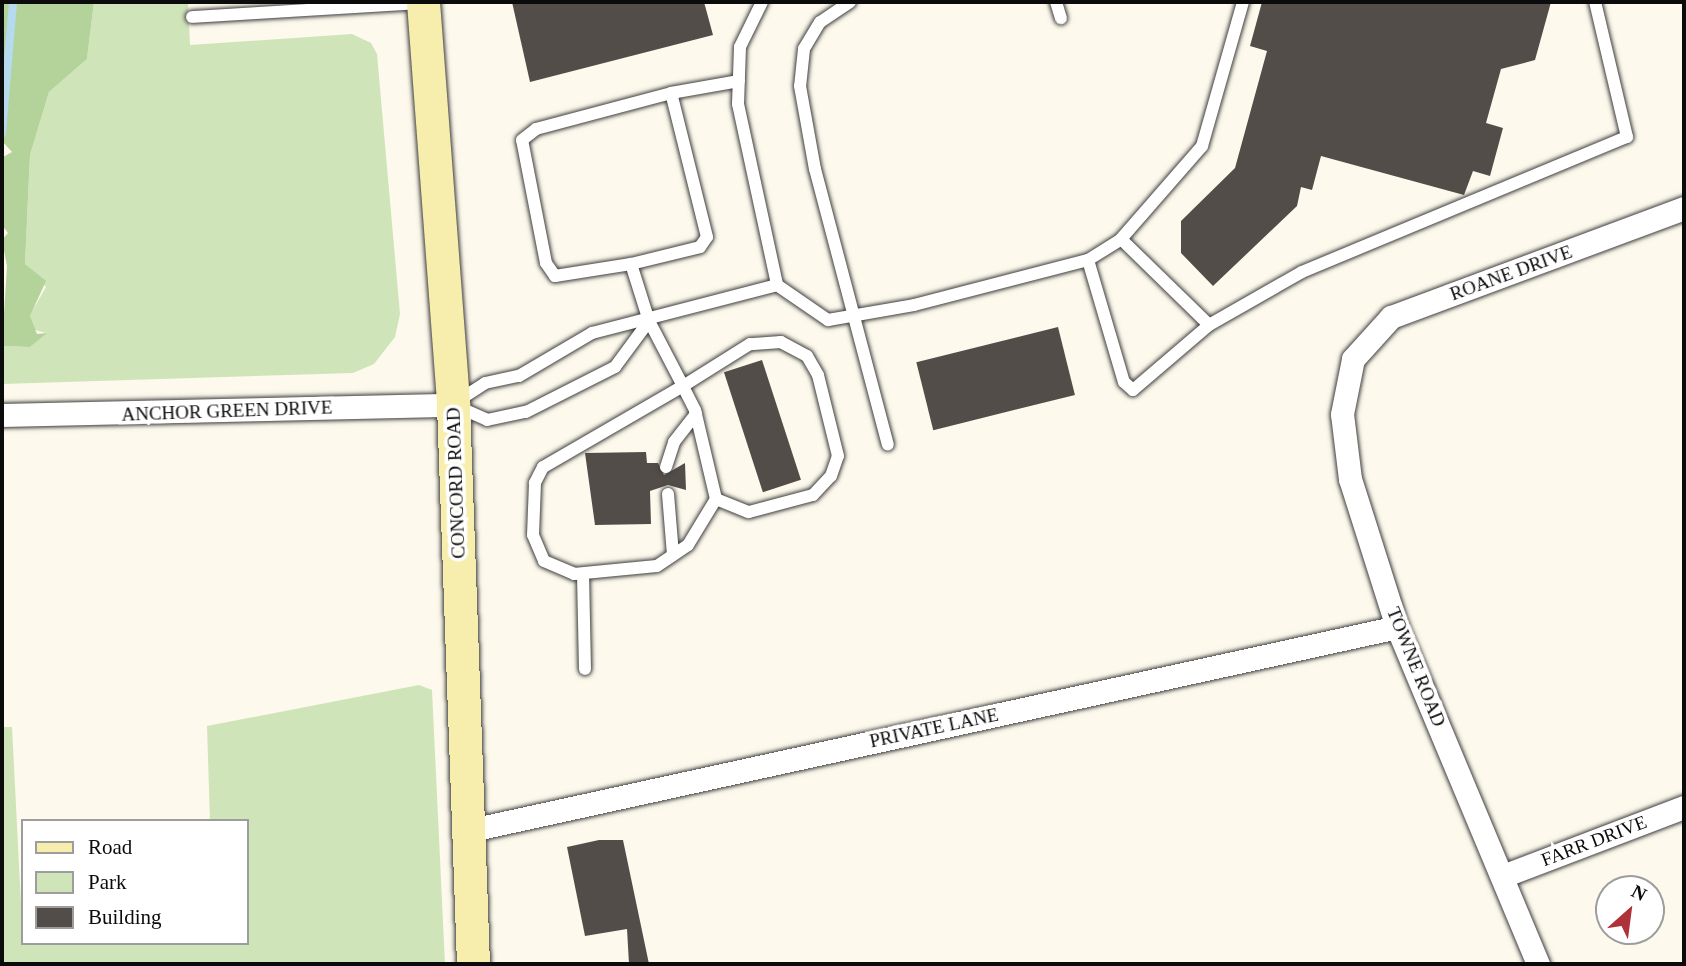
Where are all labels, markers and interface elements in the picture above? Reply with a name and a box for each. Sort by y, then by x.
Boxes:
street label: ROANE DRIVE [1447,240,1575,306]
street label: ANCHOR GREEN DRIVE [121,396,333,426]
street label: CONCORD ROAD [442,407,470,559]
street label: TOWNE ROAD [1382,604,1450,730]
street label: PRIVATE LANE [868,703,1000,753]
street label: FARR DRIVE [1538,810,1650,872]
legend [21,819,248,945]
text: Road [88,835,132,859]
text: Park [88,870,127,894]
north arrow [1595,875,1665,945]
text: N [1628,880,1650,905]
text: Building [88,905,162,929]

